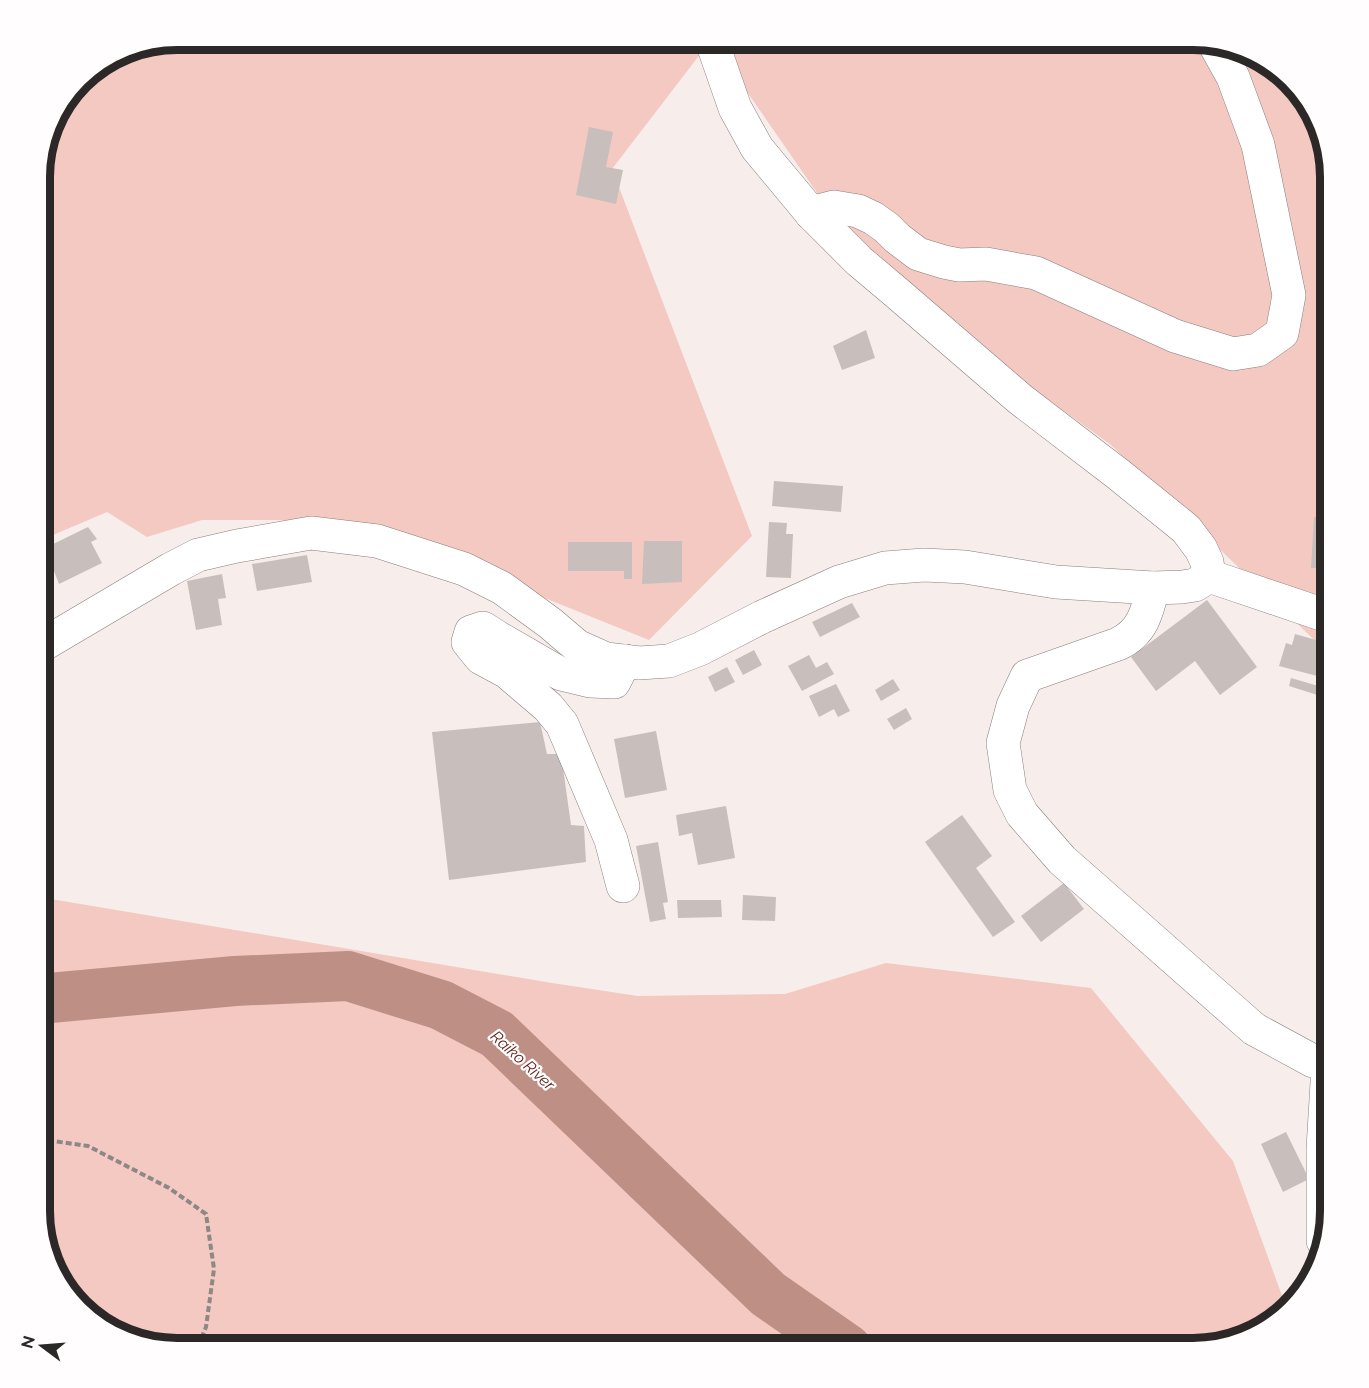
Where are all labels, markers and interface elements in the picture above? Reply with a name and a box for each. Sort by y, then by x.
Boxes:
water label: Raiko River [487,1027,559,1094]
north arrow [12,1316,72,1376]
text: N [17,1334,39,1350]

